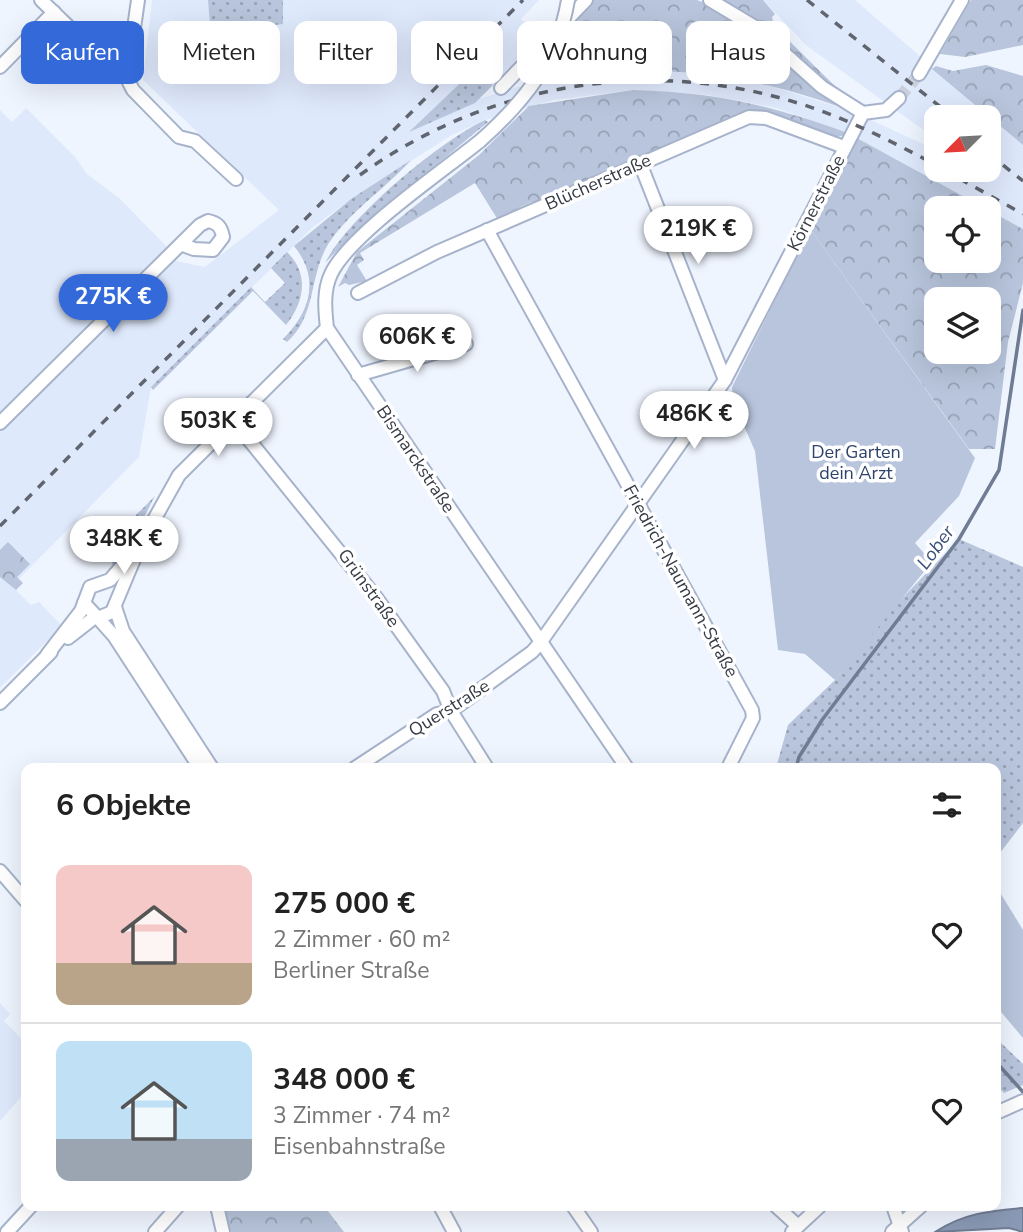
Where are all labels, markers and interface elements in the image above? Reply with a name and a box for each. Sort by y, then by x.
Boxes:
chip: Kaufen [21,21,144,84]
chip: Mieten [158,21,280,84]
chip: Filter [294,21,397,84]
chip: Neu [411,21,503,84]
chip: Wohnung [517,21,672,84]
chip: Haus [686,21,790,84]
north arrow [924,105,1001,182]
map controls [924,105,1001,364]
street label: Blücherstraße [541,148,655,216]
street label: Körnerstraße [781,151,851,255]
button: locate [924,196,1001,273]
pin: 219K € [641,206,755,266]
text: 219K € [660,213,736,244]
pin: 275K € [56,274,170,334]
text: 275K € [75,281,151,312]
button: layers [924,287,1001,364]
pin: 606K € [360,314,474,374]
text: 606K € [379,321,455,352]
pin: 486K € [637,392,751,451]
pin: 503K € [161,398,275,458]
text: 486K € [656,398,732,429]
street label: Bismarckstraße [371,401,461,517]
text: 503K € [180,405,256,436]
park label: Der Garten dein Arzt [811,440,901,485]
street label: Friedrich-Naumann-Straße [618,480,744,682]
pin: 348K € [67,516,181,576]
water label: Lober [911,519,961,575]
text: 348K € [86,523,162,554]
street label: Grünstraße [332,544,406,632]
street label: Querstraße [404,674,494,742]
text: 6 Objekte [56,785,191,826]
icon: filters [928,786,966,824]
text: 275 000 € [273,883,415,924]
icon: home [112,893,196,977]
icon: heart [928,916,966,954]
text: 2 Zimmer · 60 m² [273,924,450,955]
text: Berliner Straße [273,955,429,986]
text: 348 000 € [273,1059,415,1100]
icon: home [112,1069,196,1153]
icon: heart [928,1092,966,1130]
text: 3 Zimmer · 74 m² [273,1100,450,1131]
text: Eisenbahnstraße [273,1131,446,1162]

